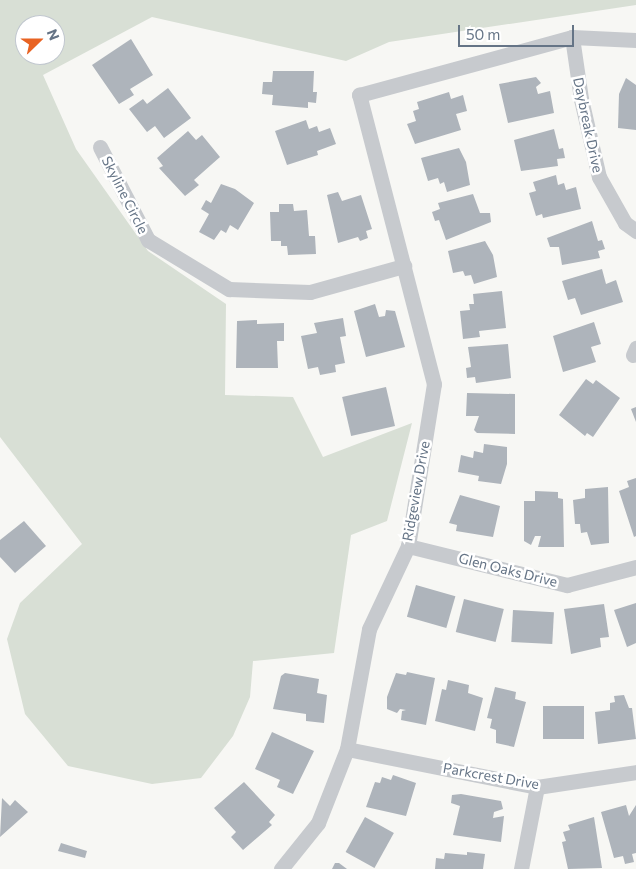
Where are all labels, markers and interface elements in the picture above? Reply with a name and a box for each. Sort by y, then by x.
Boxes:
north arrow [15,15,65,65]
scale bar [461,15,577,47]
text: 50 m [466,25,500,43]
text: N [44,27,63,43]
street label: Daybreak Drive [570,76,606,174]
street label: Skyline Circle [98,153,152,237]
street label: Ridgeview Drive [399,440,433,542]
street label: Glen Oaks Drive [457,550,559,590]
street label: Parkcrest Drive [442,759,540,793]

